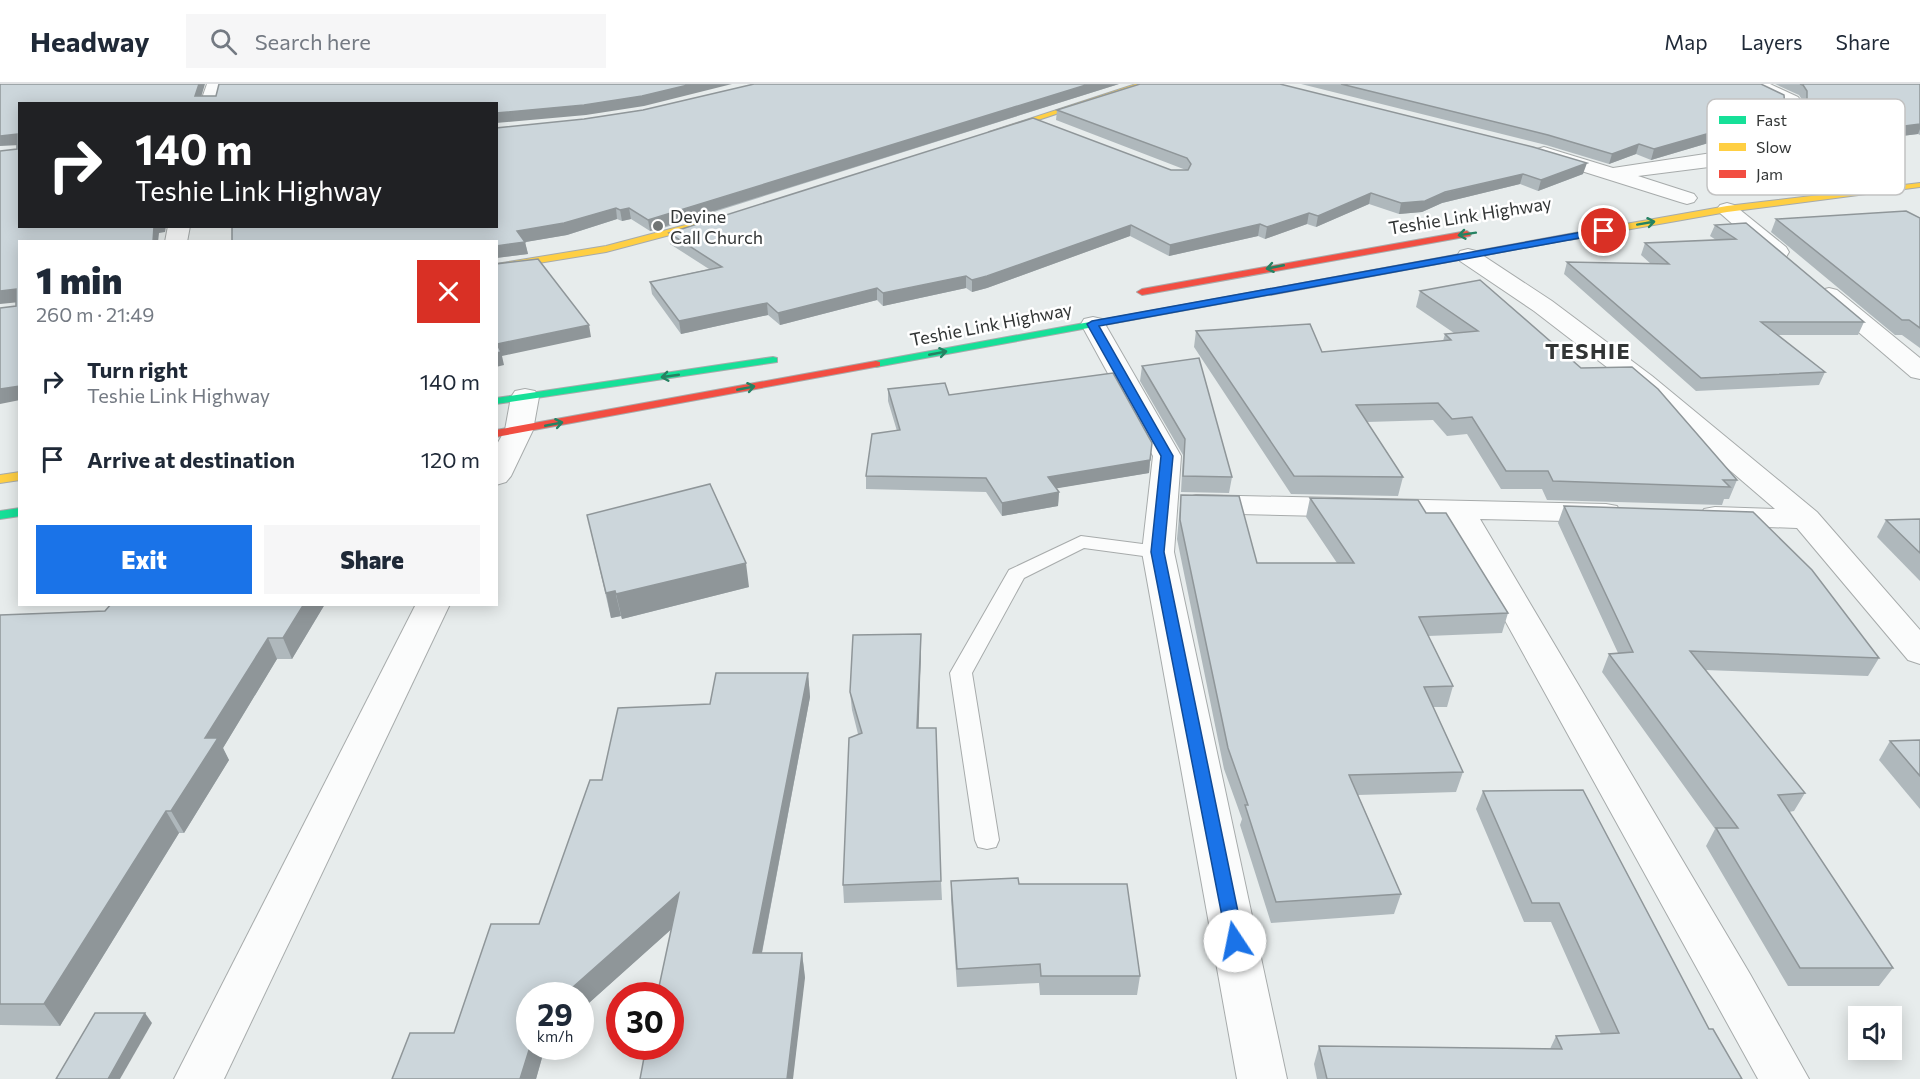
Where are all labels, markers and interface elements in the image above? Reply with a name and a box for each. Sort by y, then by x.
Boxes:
search box [186,14,606,68]
text: Headway [30,24,150,58]
icon: search [207,25,240,58]
text: Search here [255,28,371,55]
text: Map [1664,29,1708,54]
text: Layers [1741,29,1803,54]
text: Share [1836,29,1890,54]
legend [1707,99,1905,195]
text: Fast [1756,110,1787,129]
text: 140 m [135,122,252,174]
icon: right [36,126,114,204]
text: Slow [1756,137,1792,156]
text: Jam [1756,164,1783,183]
text: Teshie Link Highway [135,174,382,207]
street label: Teshie Link Highway [1387,191,1553,239]
place label: Devine Call Church [670,205,763,248]
pin [1578,205,1629,256]
icon: arrive [1587,214,1620,247]
one-way arrow [1635,217,1655,228]
marker: Devine Call Church [651,219,665,233]
one-way arrow [1458,228,1477,239]
text: 1 min [36,257,122,301]
button: close [417,260,480,323]
one-way arrow [1266,262,1285,273]
street label: Teshie Link Highway [908,297,1074,351]
text: 260 m · 21:49 [36,302,154,326]
district label: TESHIE [1545,337,1631,364]
one-way arrow [927,347,947,358]
text: Turn right [87,356,188,383]
icon: right [36,365,69,398]
text: 140 m [420,368,480,395]
one-way arrow [660,371,680,382]
one-way arrow [736,382,755,393]
text: Teshie Link Highway [87,383,270,407]
one-way arrow [544,418,563,429]
icon: arrive [36,443,69,476]
text: Arrive at destination [87,446,295,473]
text: 120 m [421,446,480,473]
button: Exit [36,525,252,594]
button: Share [264,525,480,594]
position arrow [1203,909,1267,973]
speed limit sign: 30 [606,982,684,1060]
text: 29 [537,995,573,1032]
map controls [1848,1006,1902,1060]
button: sound [1848,1006,1902,1060]
text: km/h [537,1027,573,1045]

